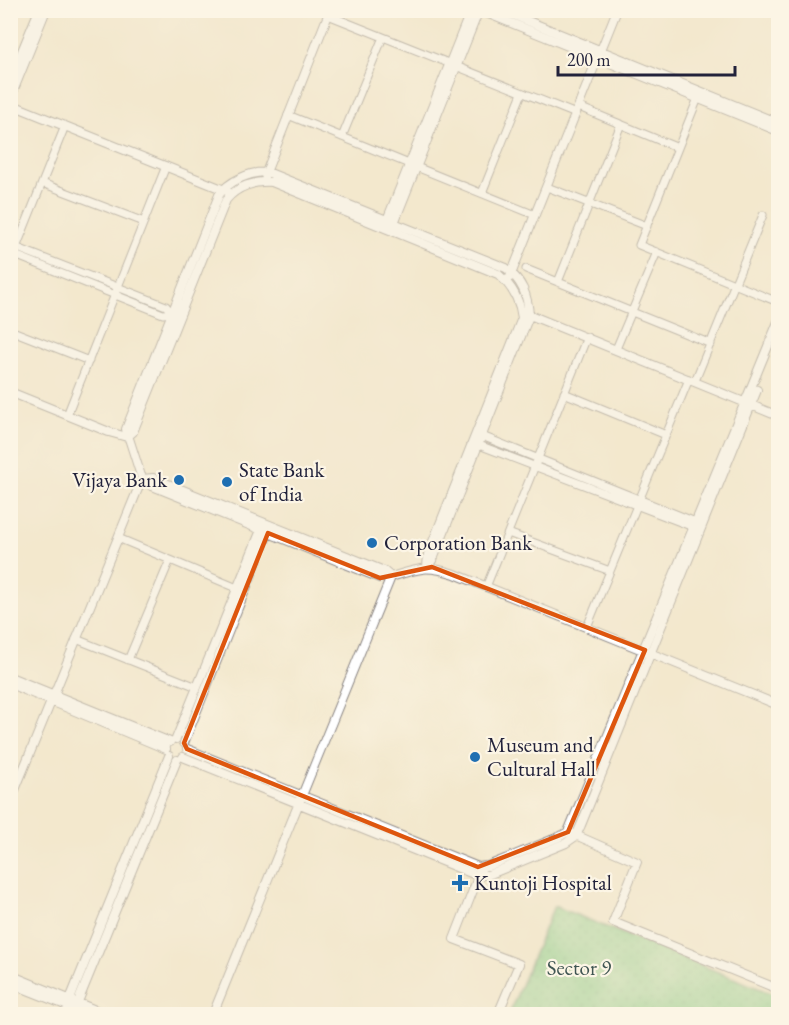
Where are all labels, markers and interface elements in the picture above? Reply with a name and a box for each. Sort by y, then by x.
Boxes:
scale bar [558,39,735,77]
text: 200 m [567,48,611,71]
place label: State Bank of India [239,456,326,507]
place label: Vijaya Bank [72,466,168,493]
marker: Vijaya Bank [172,473,186,487]
marker: State Bank of India [220,475,234,489]
place label: Corporation Bank [384,529,533,556]
marker: Corporation Bank [365,536,379,550]
place label: Museum and Cultural Hall [487,731,596,782]
marker: Museum and Cultural Hall [468,750,482,764]
place label: Kuntoji Hospital [474,869,612,896]
marker: Kuntoji Hospital [451,874,469,892]
park label: Sector 9 [547,954,611,981]

